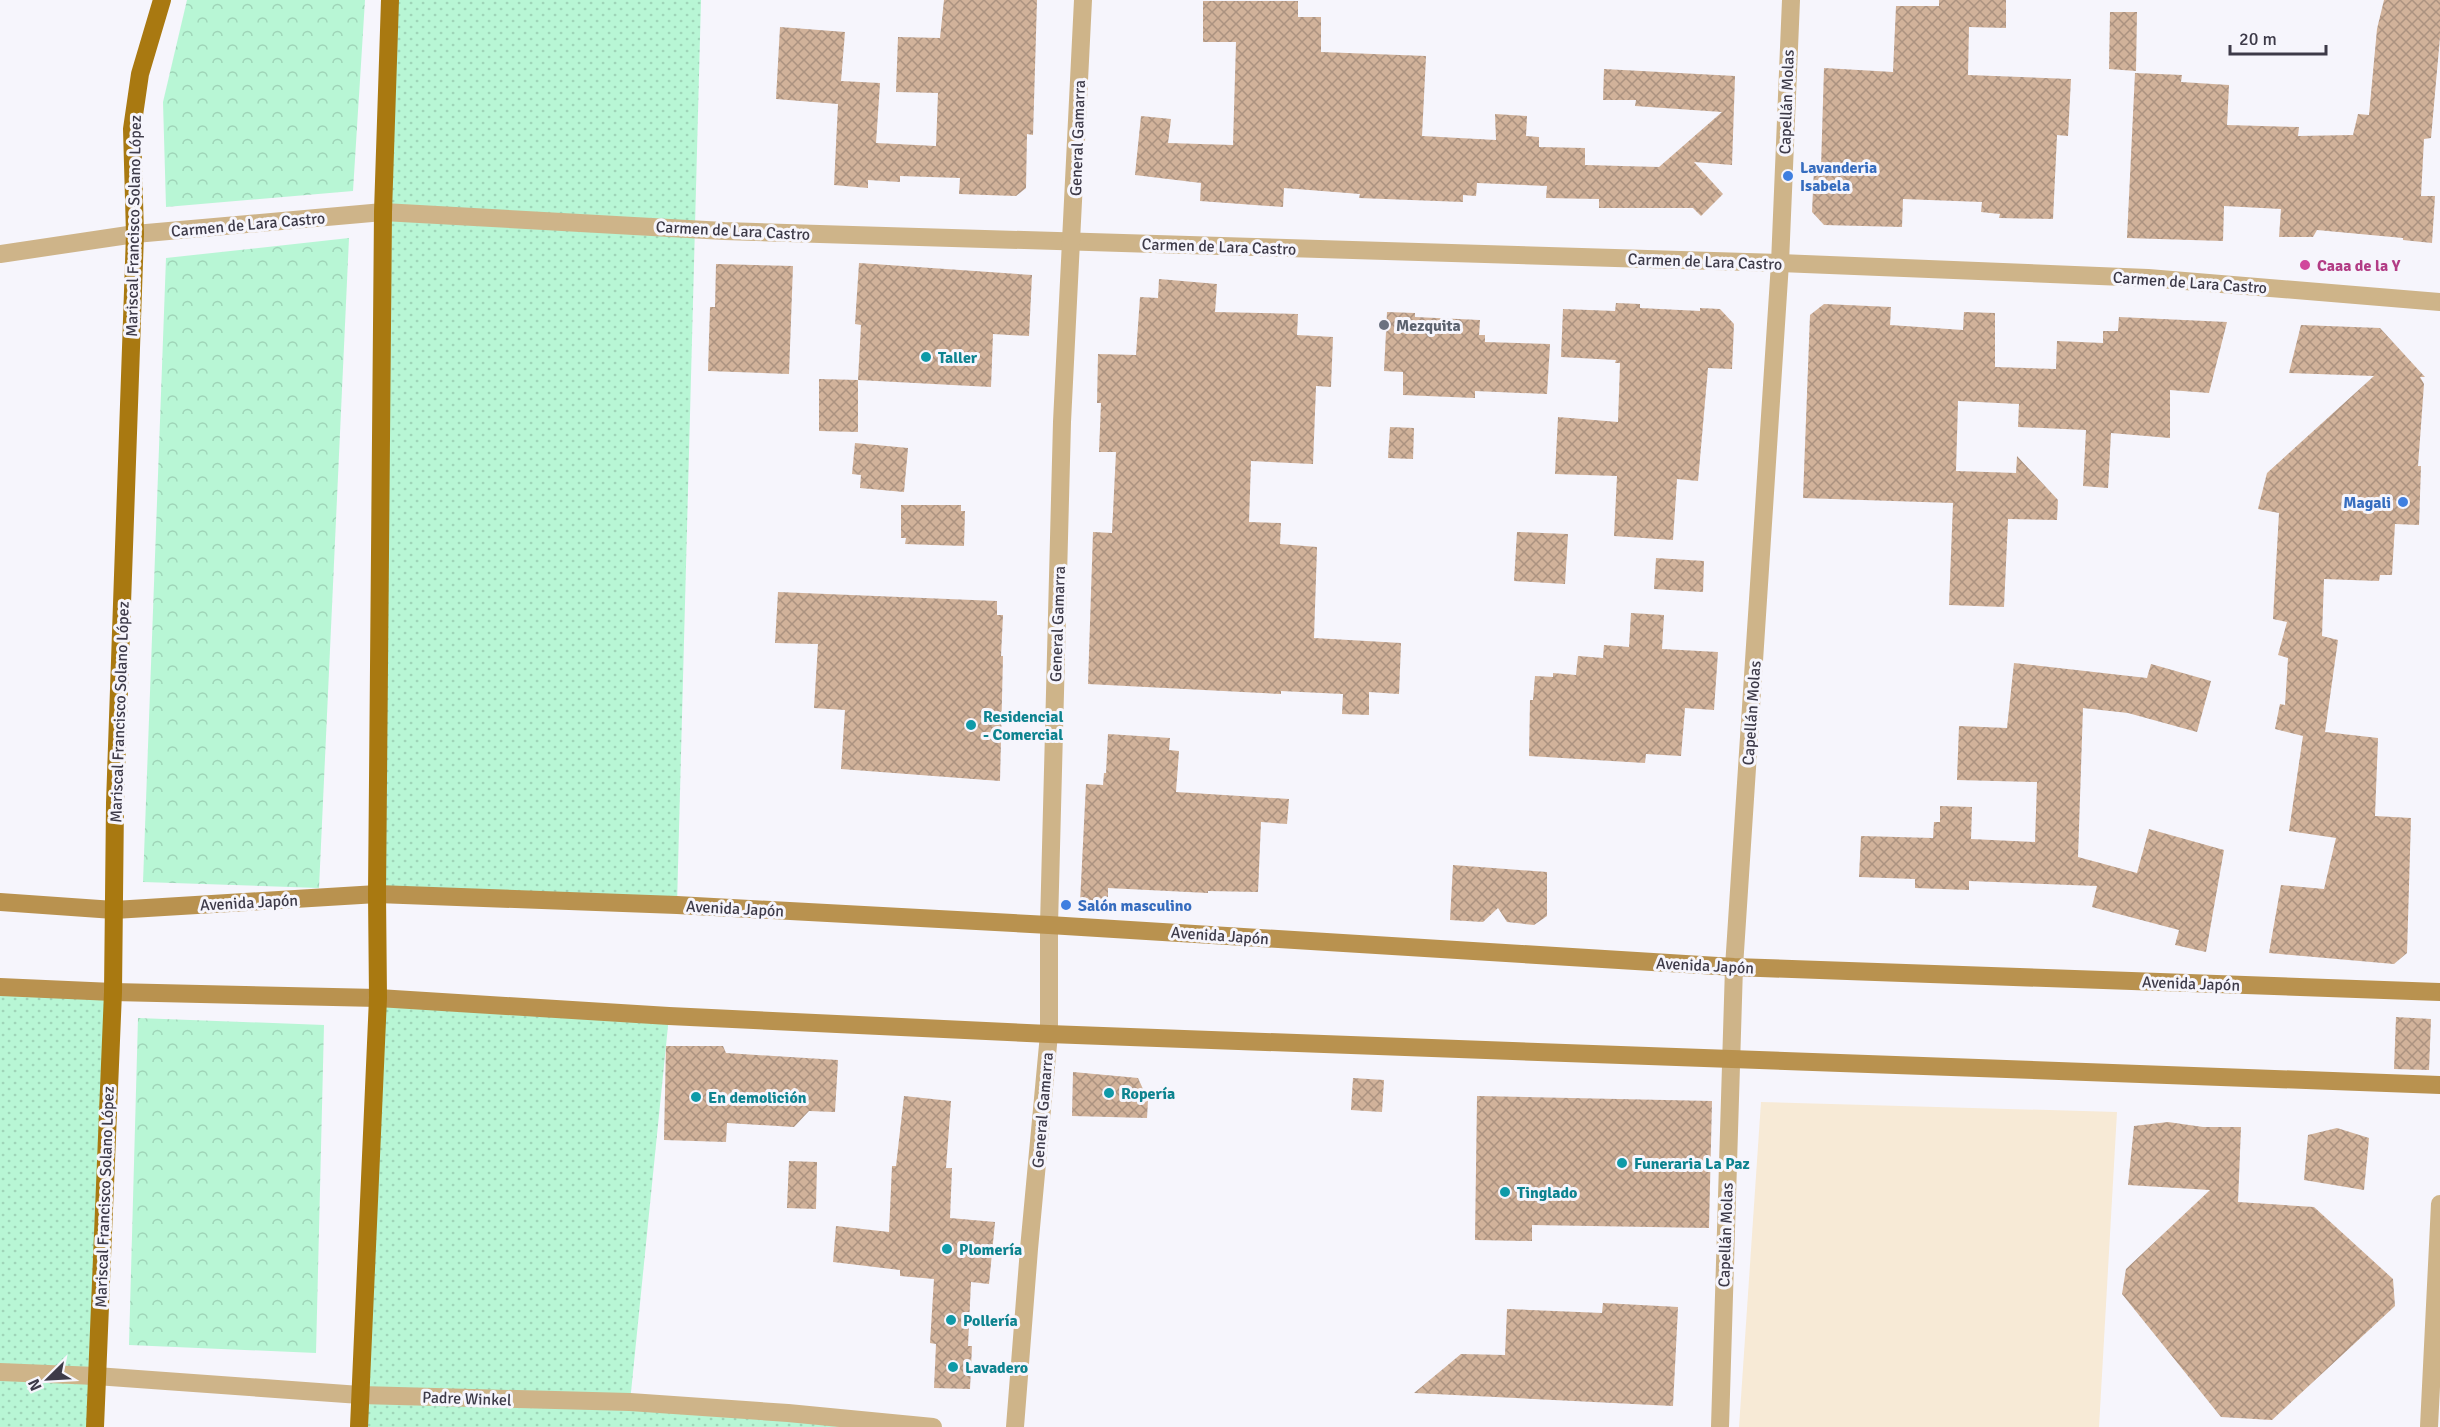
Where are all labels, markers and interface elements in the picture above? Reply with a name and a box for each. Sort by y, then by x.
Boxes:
scale bar [2230,18,2326,56]
text: 20 m [2239,28,2277,50]
street label: Capellán Molas [1775,49,1799,155]
street label: General Gamarra [1066,80,1090,196]
street label: Mariscal Francisco Solano López [122,115,146,337]
place label: Lavanderia Isabela [1800,158,1877,196]
marker: Lavanderia Isabela [1781,169,1795,183]
street label: Carmen de Lara Castro [170,208,326,242]
street label: Carmen de Lara Castro [655,217,811,245]
street label: Carmen de Lara Castro [1141,234,1296,260]
street label: Carmen de Lara Castro [1627,249,1782,275]
place label: Caaa de la Y [2317,256,2401,276]
marker: Caaa de la Y [2298,258,2312,272]
street label: Carmen de Lara Castro [2112,268,2268,298]
place label: Mezquita [1396,316,1461,336]
marker: Mezquita [1377,318,1391,332]
place label: Taller [938,348,978,368]
marker: Taller [919,350,933,364]
place label: Magali [2343,493,2391,513]
marker: Magali [2396,495,2410,509]
street label: General Gamarra [1046,566,1070,682]
street label: Mariscal Francisco Solano López [106,601,134,823]
street label: Capellán Molas [1738,660,1766,766]
place label: Residencial - Comercial [983,707,1064,745]
marker: Residencial - Comercial [964,718,978,732]
street label: Avenida Japón [200,890,299,916]
street label: Avenida Japón [685,896,784,922]
place label: Salón masculino [1078,896,1192,916]
marker: Salón masculino [1059,898,1073,912]
street label: Avenida Japón [1170,923,1270,949]
street label: Avenida Japón [1655,953,1754,979]
street label: Avenida Japón [2142,972,2240,996]
street label: General Gamarra [1028,1051,1058,1169]
place label: Ropería [1121,1084,1175,1104]
street label: Mariscal Francisco Solano López [91,1086,119,1308]
marker: Ropería [1102,1086,1116,1100]
place label: En demolición [708,1088,807,1108]
marker: En demolición [689,1090,703,1104]
place label: Funeraria La Paz [1634,1154,1750,1174]
marker: Funeraria La Paz [1615,1156,1629,1170]
street label: Capellán Molas [1714,1182,1738,1288]
place label: Tinglado [1517,1183,1577,1203]
marker: Tinglado [1498,1185,1512,1199]
place label: Plomería [959,1240,1022,1260]
marker: Plomería [940,1242,954,1256]
place label: Pollería [963,1311,1018,1331]
marker: Pollería [944,1313,958,1327]
north arrow [18,1349,78,1409]
place label: Lavadero [965,1358,1028,1378]
marker: Lavadero [946,1360,960,1374]
text: N [24,1376,47,1394]
street label: Padre Winkel [422,1387,512,1411]

